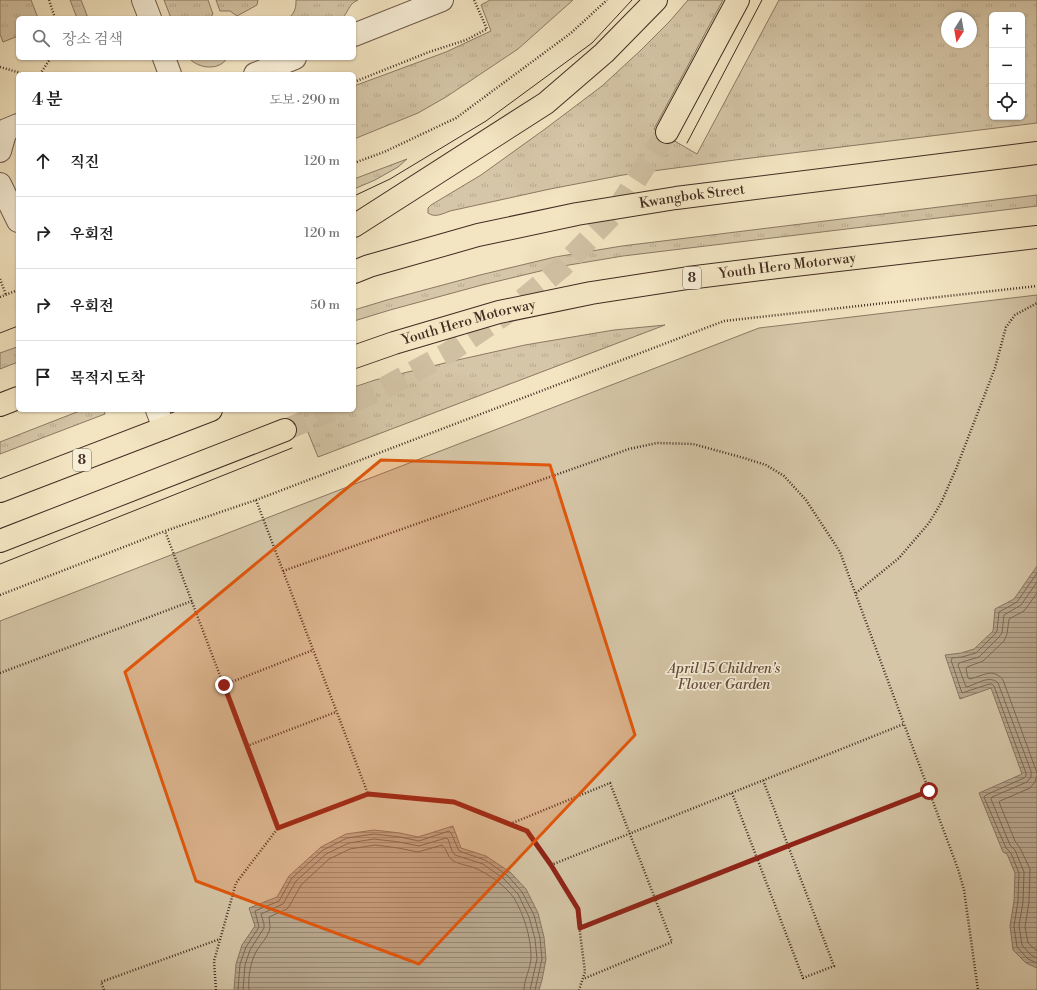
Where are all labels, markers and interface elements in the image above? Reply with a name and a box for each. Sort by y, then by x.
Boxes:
north arrow [941,12,977,48]
map controls [989,12,1025,120]
button: + [989,12,1025,48]
search box [16,16,356,60]
icon: search [30,27,52,49]
text: 장소 검색 [62,30,123,49]
button: − [989,48,1025,84]
button: locate [989,84,1025,120]
text: 4 분 [32,89,63,111]
text: 도보 · 290 m [269,92,340,108]
icon: ahead [32,150,54,172]
text: 직진 [70,153,99,172]
text: 120 m [304,153,340,169]
street label: Kwangbok Street [638,180,746,213]
icon: right [32,222,54,244]
text: 우회전 [70,225,113,244]
text: 120 m [304,225,340,241]
street label: Youth Hero Motorway [717,249,857,283]
road number: 8 [683,267,701,289]
icon: right [32,294,54,316]
street label: Youth Hero Motorway [399,296,538,350]
text: 우회전 [70,297,113,316]
text: 50 m [310,297,340,313]
icon: arrive [32,366,54,388]
text: 목적지 도착 [70,369,145,388]
road number: 8 [73,449,91,471]
park label: April 15 Children's Flower Garden [666,660,780,694]
route end [215,676,233,694]
route start [920,782,938,800]

